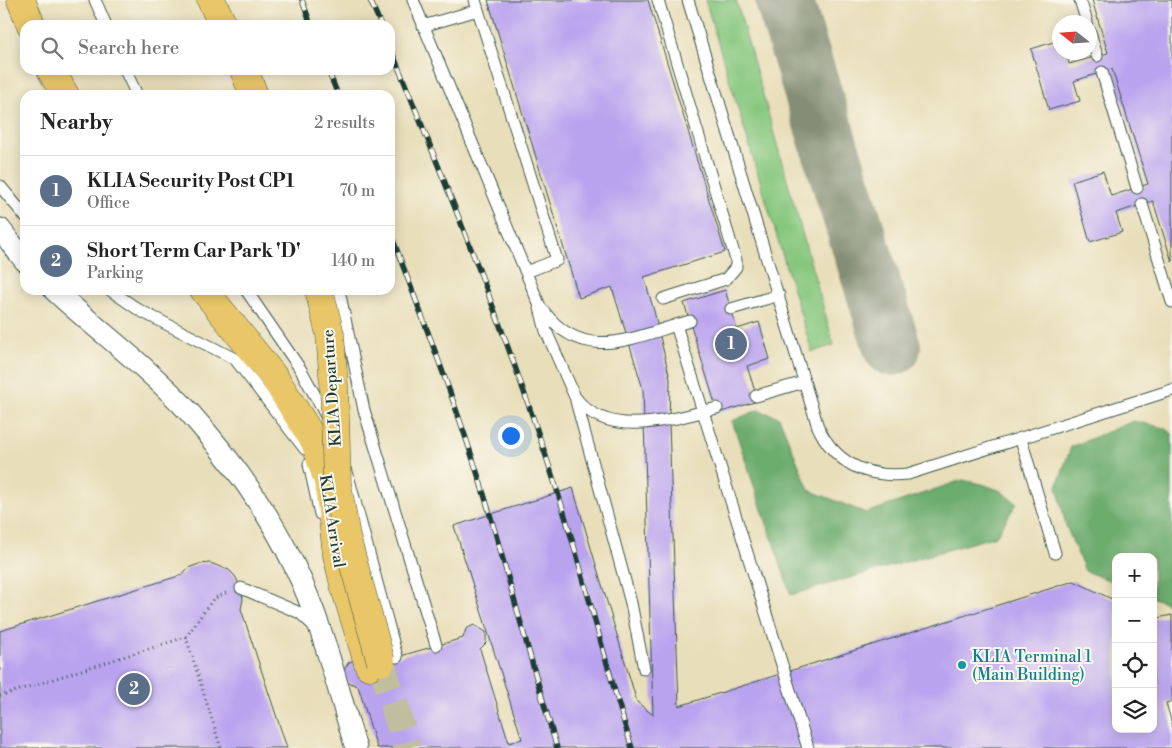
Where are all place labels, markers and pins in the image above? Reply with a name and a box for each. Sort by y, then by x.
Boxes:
pin: 1 [715,325,747,363]
place label: KLIA Terminal 1 (Main Building) [972,647,1092,685]
marker: KLIA Terminal 1 (Main Building) [956,659,968,671]
pin: 2 [118,670,150,708]

